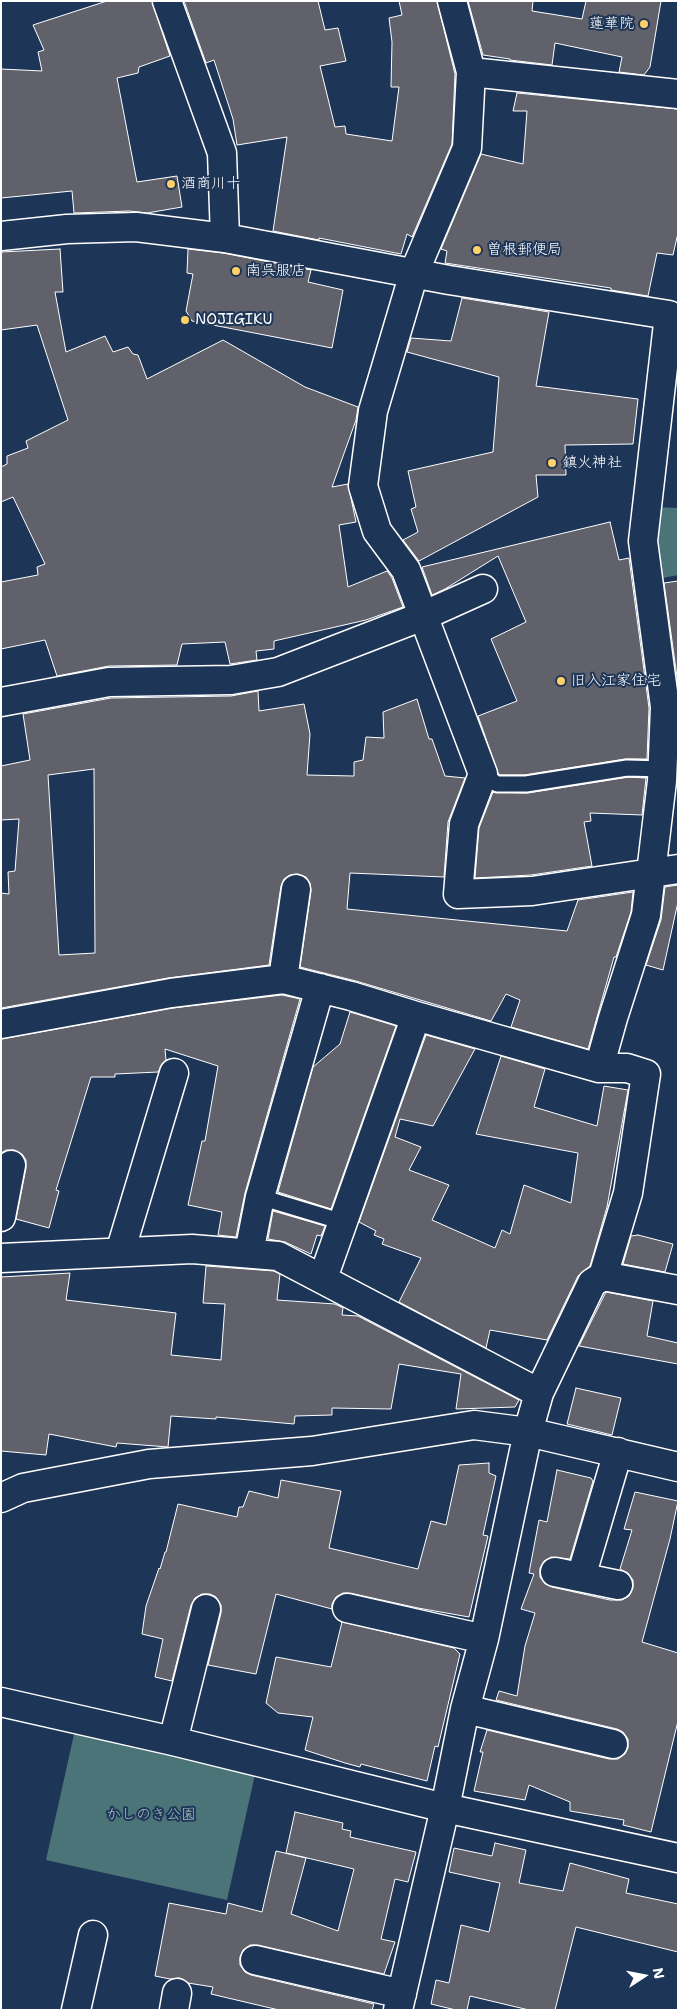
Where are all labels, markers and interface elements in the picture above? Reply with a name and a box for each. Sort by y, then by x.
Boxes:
place label: 蓮華院 [589,15,634,33]
marker: 蓮華院 [638,18,650,30]
place label: 酒商川十 [181,175,241,193]
marker: 酒商川十 [165,178,177,190]
place label: 曽根郵便局 [487,241,562,259]
marker: 曽根郵便局 [471,244,483,256]
place label: 南呉服店 [246,262,306,280]
marker: 南呉服店 [230,265,242,277]
place label: NOJIGIKU [195,311,272,329]
marker: NOJIGIKU [179,314,191,326]
place label: 鎮火神社 [562,454,622,472]
marker: 鎮火神社 [546,457,558,469]
place label: 旧入江家住宅 [571,672,661,690]
marker: 旧入江家住宅 [555,675,567,687]
park label: かしのき公園 [106,1806,196,1824]
north arrow [619,1951,669,2001]
text: N [649,1966,669,1980]

